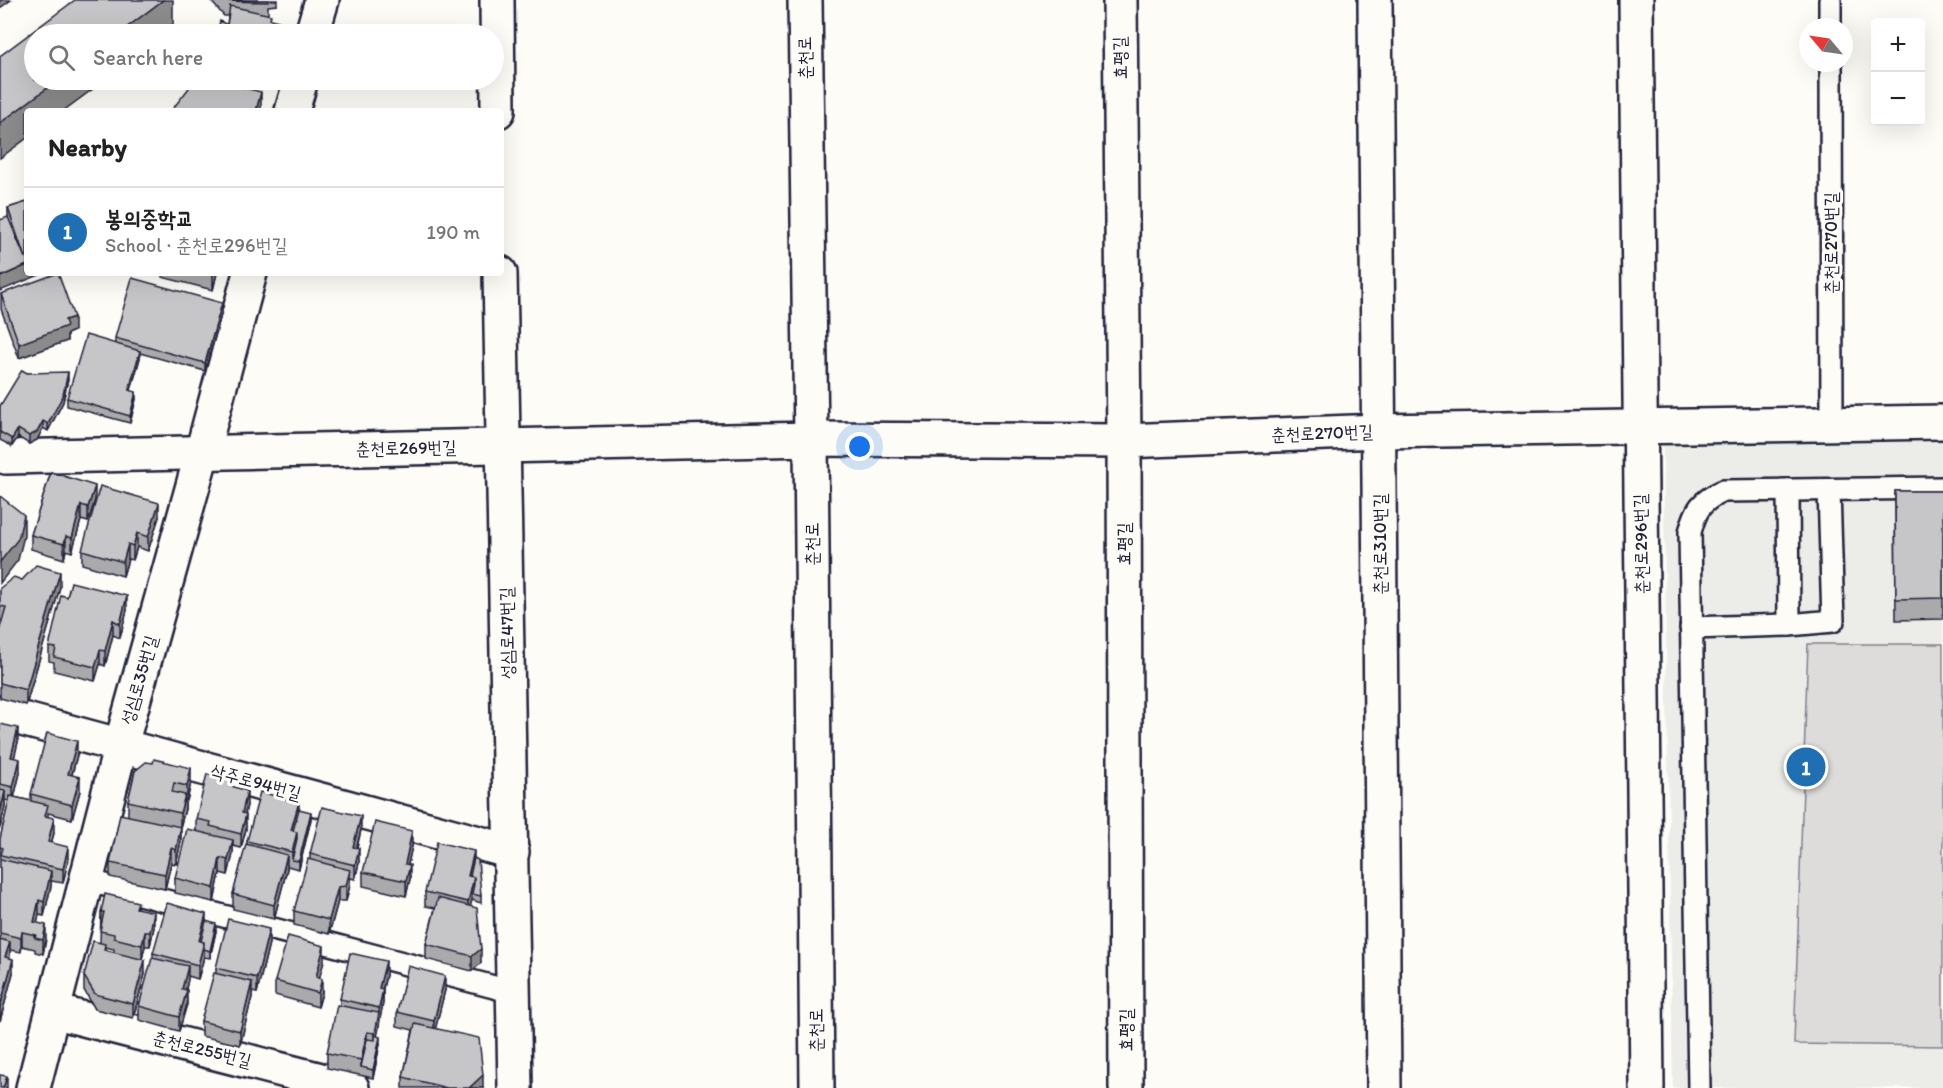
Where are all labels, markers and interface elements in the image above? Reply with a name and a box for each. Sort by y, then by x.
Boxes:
north arrow [1799,18,1853,72]
map controls [1871,18,1925,126]
button: + [1871,18,1925,72]
search box [24,24,504,90]
street label: 춘천로 [794,36,816,80]
street label: 효평길 [1109,36,1131,80]
icon: search [45,41,78,74]
text: Search here [93,44,203,71]
button: − [1871,72,1925,126]
text: Nearby [48,131,127,163]
street label: 춘천로270번길 [1820,192,1842,294]
text: 봉의중학교 [105,205,194,232]
text: 1 [63,220,72,244]
text: 190 m [427,220,480,244]
text: School · 춘천로296번길 [105,233,288,257]
street label: 춘천로270번길 [1271,420,1374,446]
your location [845,432,874,461]
street label: 춘천로269번길 [355,436,457,460]
street label: 춘천로310번길 [1369,493,1391,595]
street label: 춘천로296번길 [1629,493,1653,595]
street label: 춘천로 [801,522,823,566]
street label: 효평길 [1113,522,1135,566]
street label: 성심로47번길 [495,586,519,679]
street label: 성심로35번길 [116,632,162,727]
pin: 1 [1786,744,1826,789]
street label: 삭주로94번길 [208,759,304,805]
street label: 춘천로 [805,1008,827,1052]
street label: 효평길 [1115,1008,1137,1052]
street label: 춘천로255번길 [150,1026,254,1072]

